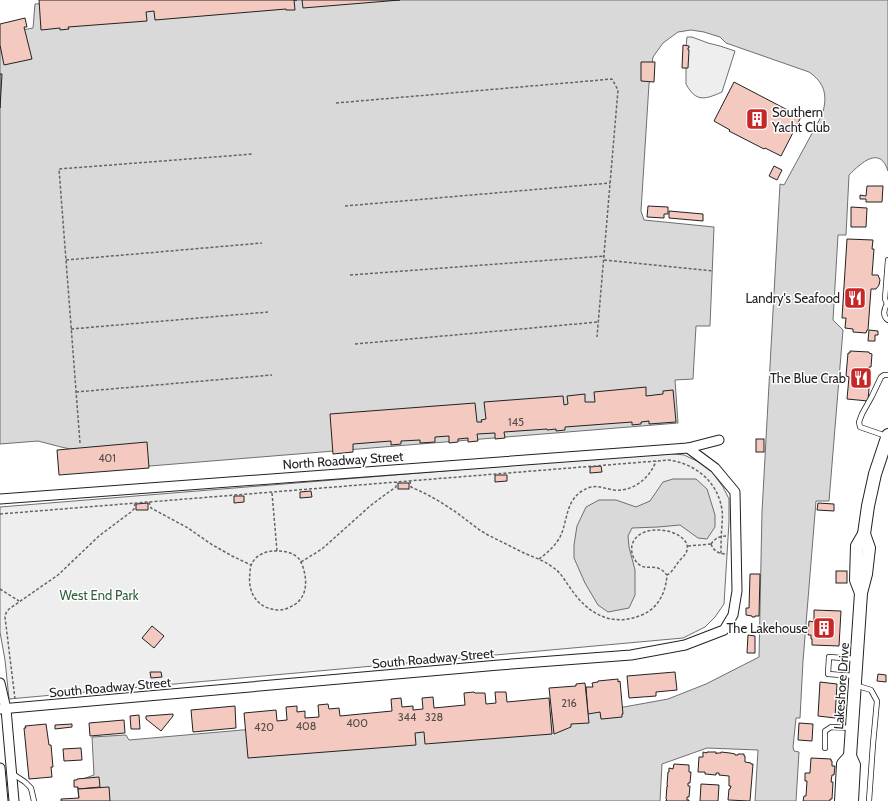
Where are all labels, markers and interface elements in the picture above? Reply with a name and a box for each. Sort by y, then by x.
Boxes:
place label: Southern Yacht Club [771,104,830,135]
building icon: Southern Yacht Club [744,106,770,132]
restaurant icon: Landry's Seafood [842,285,868,311]
place label: Landry's Seafood [746,290,840,306]
restaurant icon: The Blue Crab [848,365,874,391]
place label: The Blue Crab [770,370,846,386]
house number: 145 [508,415,524,429]
street label: North Roadway Street [282,448,405,472]
house number: 401 [98,451,116,465]
park label: West End Park [59,587,139,603]
building icon: The Lakehouse [811,615,837,641]
place label: The Lakehouse [727,620,808,636]
street label: Lakeshore Drive [830,642,852,730]
street label: South Roadway Street [371,645,495,671]
street label: South Roadway Street [48,674,172,700]
house number: 216 [561,696,577,710]
house number: 344 [398,710,417,724]
house number: 328 [425,710,443,724]
house number: 400 [346,716,368,730]
house number: 408 [296,719,316,733]
house number: 420 [254,720,274,734]

